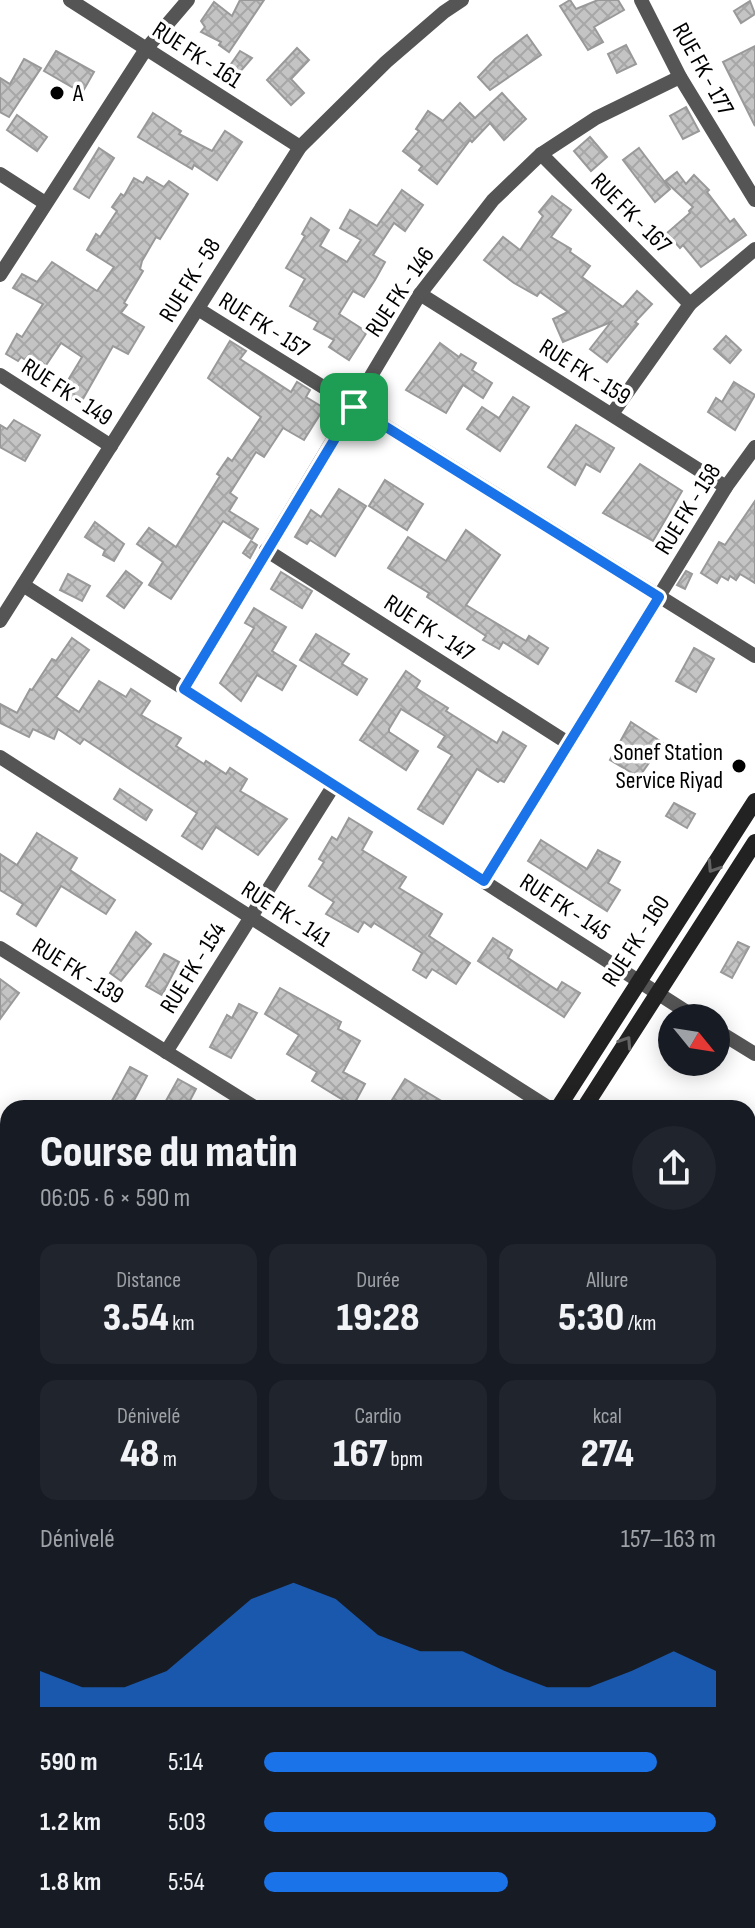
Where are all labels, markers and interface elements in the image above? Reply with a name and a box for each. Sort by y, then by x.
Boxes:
street label: RUE FK - 161 [147,15,248,95]
street label: RUE FK - 177 [666,18,740,121]
place label: A [72,79,84,108]
marker: A [48,84,66,102]
street label: RUE FK - 167 [585,167,678,260]
street label: RUE FK - 58 [153,233,227,327]
street label: RUE FK - 146 [359,241,441,343]
street label: RUE FK - 157 [214,286,315,364]
street label: RUE FK - 159 [534,333,636,411]
street label: RUE FK - 149 [16,352,118,432]
pin [320,373,388,441]
icon: arrive [332,385,376,429]
street label: RUE FK - 158 [649,458,727,560]
street label: RUE FK - 147 [379,588,480,668]
place label: Sonef Station Service Riyad [613,738,723,795]
marker: Sonef Station Service Riyad [730,757,748,775]
one-way arrow [708,858,723,873]
street label: RUE FK - 145 [515,867,615,947]
street label: RUE FK - 141 [236,875,336,954]
street label: RUE FK - 160 [596,890,676,992]
street label: RUE FK - 154 [154,917,232,1019]
street label: RUE FK - 139 [27,932,129,1010]
north arrow [658,1004,730,1076]
map controls [658,1004,730,1076]
one-way arrow [616,1037,631,1051]
text: Course du matin [40,1126,298,1179]
button: share [632,1126,716,1210]
text: 06:05 · 6 × 590 m [40,1183,190,1214]
text: Distance [116,1267,181,1294]
text: Durée [356,1267,400,1294]
text: Allure [586,1267,628,1294]
text: 3.54 [103,1294,169,1342]
text: 19:28 [337,1294,419,1342]
text: 5:30 [558,1294,624,1342]
text: km [169,1310,195,1337]
text: /km [624,1310,656,1337]
text: Dénivelé [117,1403,180,1430]
text: Cardio [354,1403,402,1430]
text: kcal [593,1403,622,1430]
text: 48 [120,1430,159,1478]
text: 167 [333,1430,387,1478]
text: 274 [581,1430,634,1478]
text: m [159,1446,177,1473]
text: bpm [387,1446,423,1473]
text: Dénivelé [40,1524,115,1555]
text: 157–163 m [621,1524,716,1555]
text: 590 m [40,1747,97,1778]
text: 5:14 [168,1747,203,1778]
text: 1.2 km [40,1807,101,1838]
text: 5:03 [168,1807,206,1838]
text: 1.8 km [40,1867,101,1898]
text: 5:54 [168,1867,205,1898]

